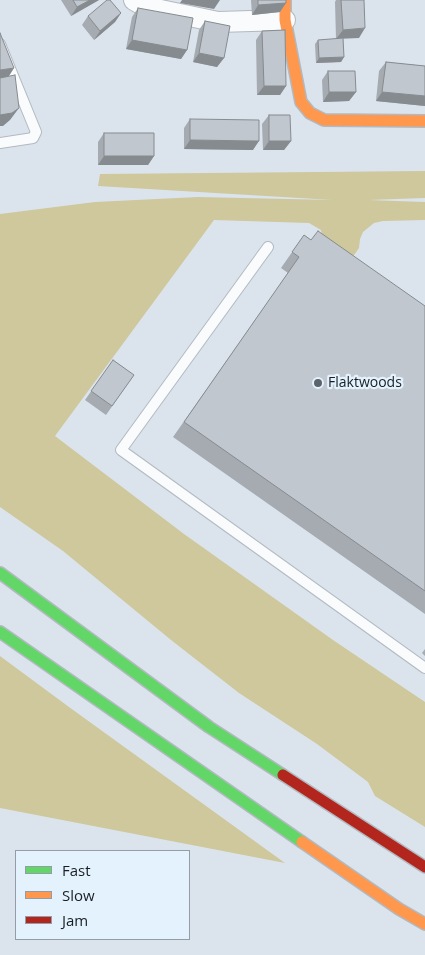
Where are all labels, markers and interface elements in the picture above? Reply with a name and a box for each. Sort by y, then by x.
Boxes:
place label: Flaktwoods [328,375,402,391]
marker: Flaktwoods [312,377,324,389]
legend [15,850,190,940]
text: Fast [62,860,91,880]
text: Slow [62,885,95,905]
text: Jam [62,910,88,930]

